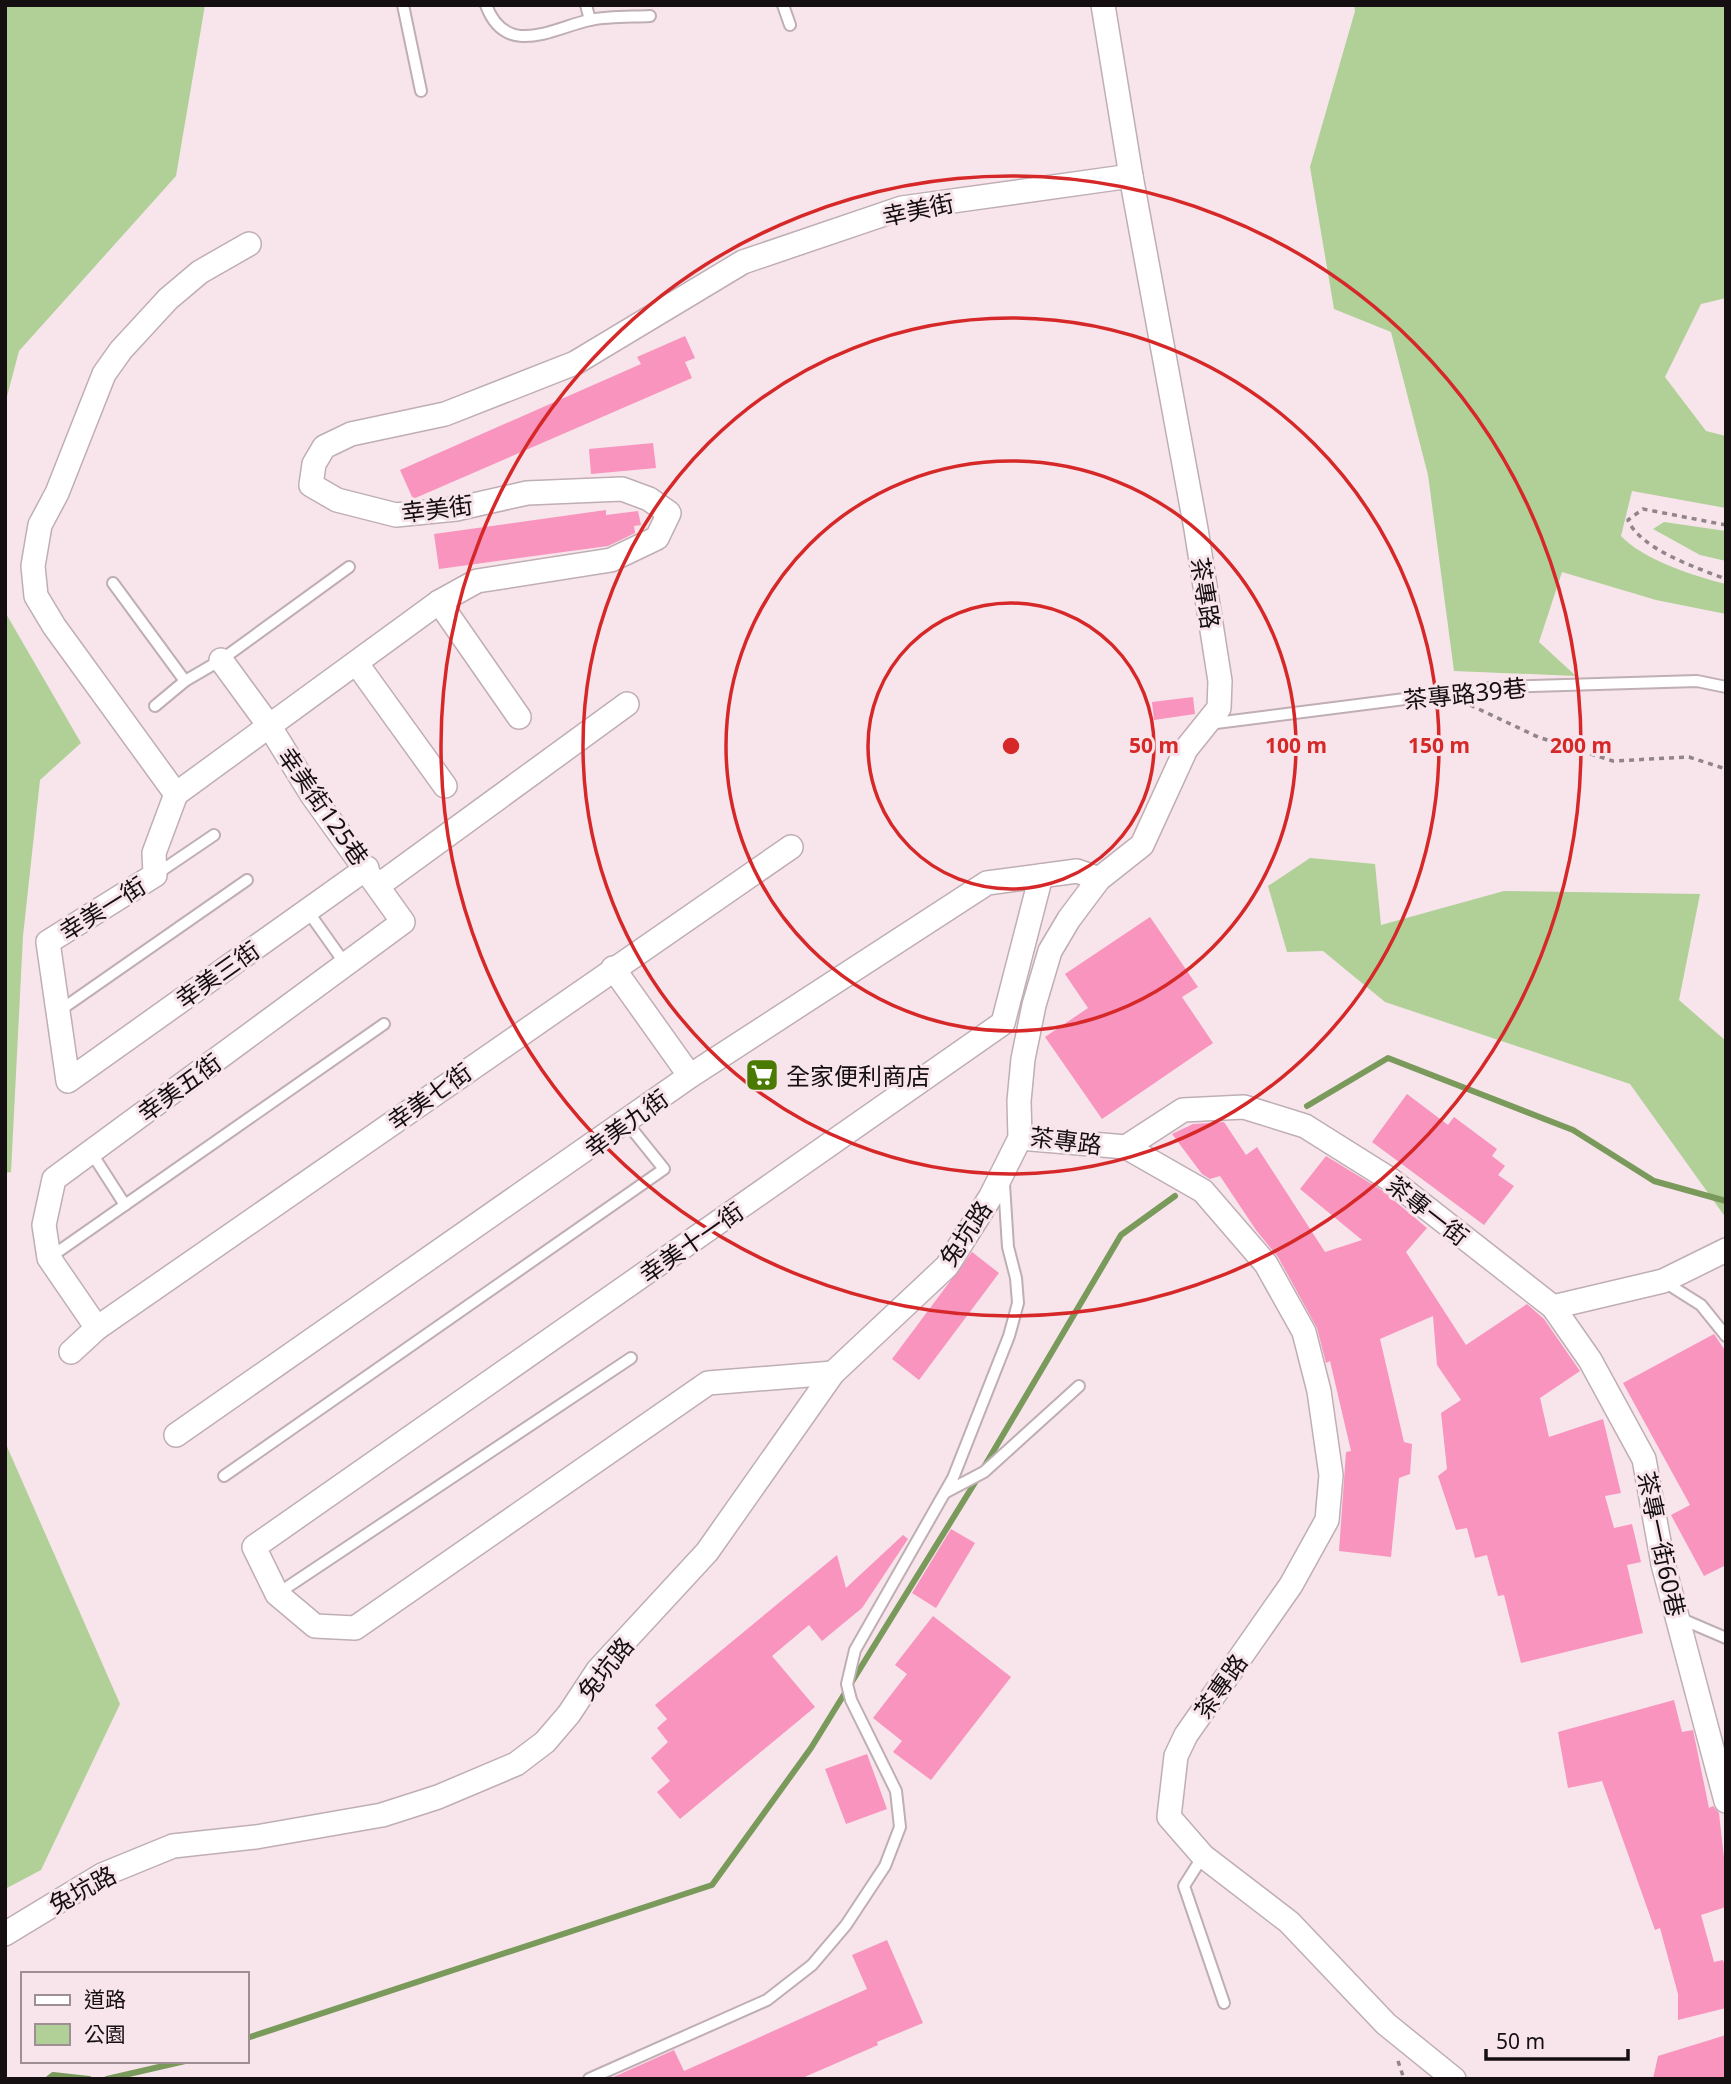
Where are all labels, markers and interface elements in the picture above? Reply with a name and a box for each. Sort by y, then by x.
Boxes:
street label: 幸美街 [879,185,957,233]
street label: 幸美街 [399,487,475,529]
street label: 茶專路 [1184,555,1228,631]
street label: 茶專路39巷 [1402,670,1528,716]
text: 50 m [1129,731,1179,759]
text: 100 m [1265,731,1327,759]
text: 150 m [1408,731,1470,759]
text: 200 m [1550,731,1612,759]
centre of rings [999,734,1023,758]
street label: 幸美街125巷 [271,740,377,872]
street label: 幸美一街 [53,869,151,947]
street label: 幸美三街 [168,933,266,1015]
street label: 幸美五街 [130,1045,228,1129]
street label: 幸美七街 [380,1055,478,1137]
supermarket icon: 全家便利商店 [743,1056,781,1094]
place label: 全家便利商店 [786,1059,930,1092]
street label: 幸美九街 [577,1081,675,1165]
street label: 茶專路 [1028,1119,1104,1161]
street label: 茶專一街 [1380,1167,1476,1253]
street label: 幸美十一街 [632,1194,750,1290]
street label: 兔坑路 [931,1194,999,1272]
street label: 茶專一街60巷 [1631,1468,1693,1620]
street label: 兔坑路 [570,1630,640,1706]
street label: 茶專路 [1186,1647,1254,1725]
street label: 兔坑路 [42,1858,122,1920]
legend [21,1972,248,2063]
text: 道路 [84,1985,126,2013]
scale bar [1486,2018,1628,2062]
text: 公園 [84,2020,126,2048]
text: 50 m [1496,2027,1545,2055]

